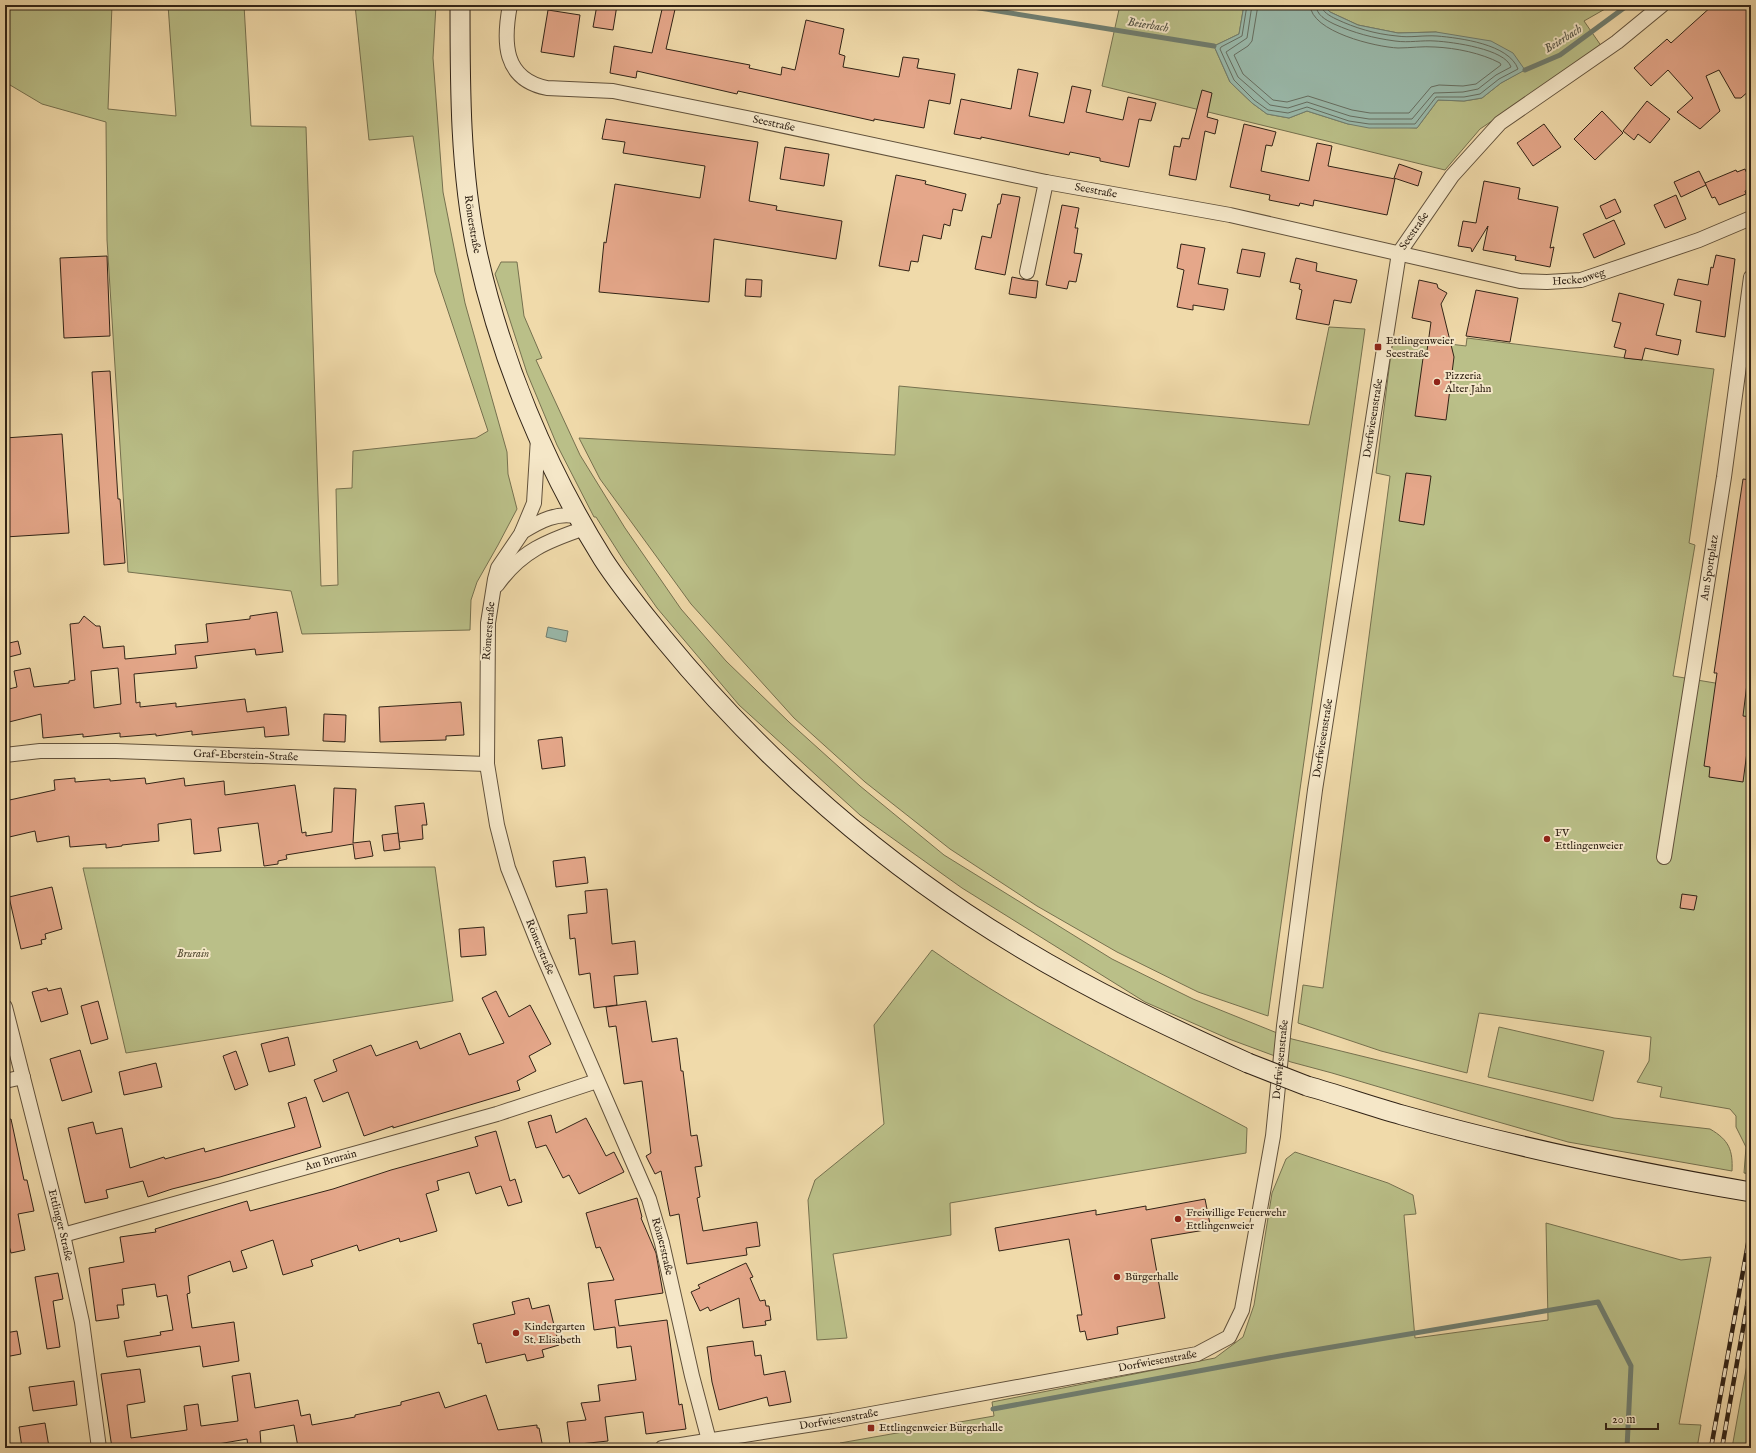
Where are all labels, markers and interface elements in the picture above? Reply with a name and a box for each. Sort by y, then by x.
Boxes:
water label: Beierbach [1126,14,1170,36]
water label: Beierbach [1541,22,1585,56]
street label: Seestraße [751,112,796,135]
street label: Seestraße [1073,180,1118,202]
street label: Römerstraße [461,194,484,255]
street label: Seestraße [1396,209,1432,253]
street label: Heckenweg [1552,265,1608,289]
place label: Ettlingenweier Seestraße [1386,334,1454,361]
marker: Ettlingenweier Seestraße [1373,342,1383,352]
place label: Pizzeria Alter Jahn [1444,369,1492,396]
marker: Pizzeria Alter Jahn [1432,377,1442,387]
street label: Dorfwiesenstraße [1360,378,1386,459]
street label: Am Sportplatz [1697,534,1722,602]
street label: Römerstraße [479,601,499,661]
street label: Dorfwiesenstraße [1310,698,1336,779]
street label: Graf-Eberstein-Straße [193,747,298,764]
place label: FV Ettlingenweier [1555,826,1623,853]
marker: FV Ettlingenweier [1542,834,1552,844]
street label: Römerstraße [522,917,558,977]
park label: Brurain [177,947,209,961]
street label: Dorfwiesenstraße [1270,1019,1292,1100]
street label: Am Brurain [302,1146,358,1174]
street label: Ettlinger Straße [45,1188,75,1262]
place label: Freiwillige Feuerwehr Ettlingenweier [1186,1206,1286,1233]
marker: Freiwillige Feuerwehr Ettlingenweier [1173,1214,1183,1224]
street label: Römerstraße [648,1216,676,1277]
place label: Bürgerhalle [1125,1270,1179,1284]
marker: Bürgerhalle [1112,1272,1122,1282]
place label: Kindergarten St. Elisabeth [524,1320,585,1347]
marker: Kindergarten St. Elisabeth [511,1328,521,1338]
street label: Dorfwiesenstraße [1117,1347,1198,1375]
scale bar [1606,1405,1658,1431]
street label: Dorfwiesenstraße [798,1406,879,1433]
text: 20 m [1612,1412,1635,1427]
place label: Ettlingenweier Bürgerhalle [879,1421,1003,1435]
marker: Ettlingenweier Bürgerhalle [866,1423,876,1433]

